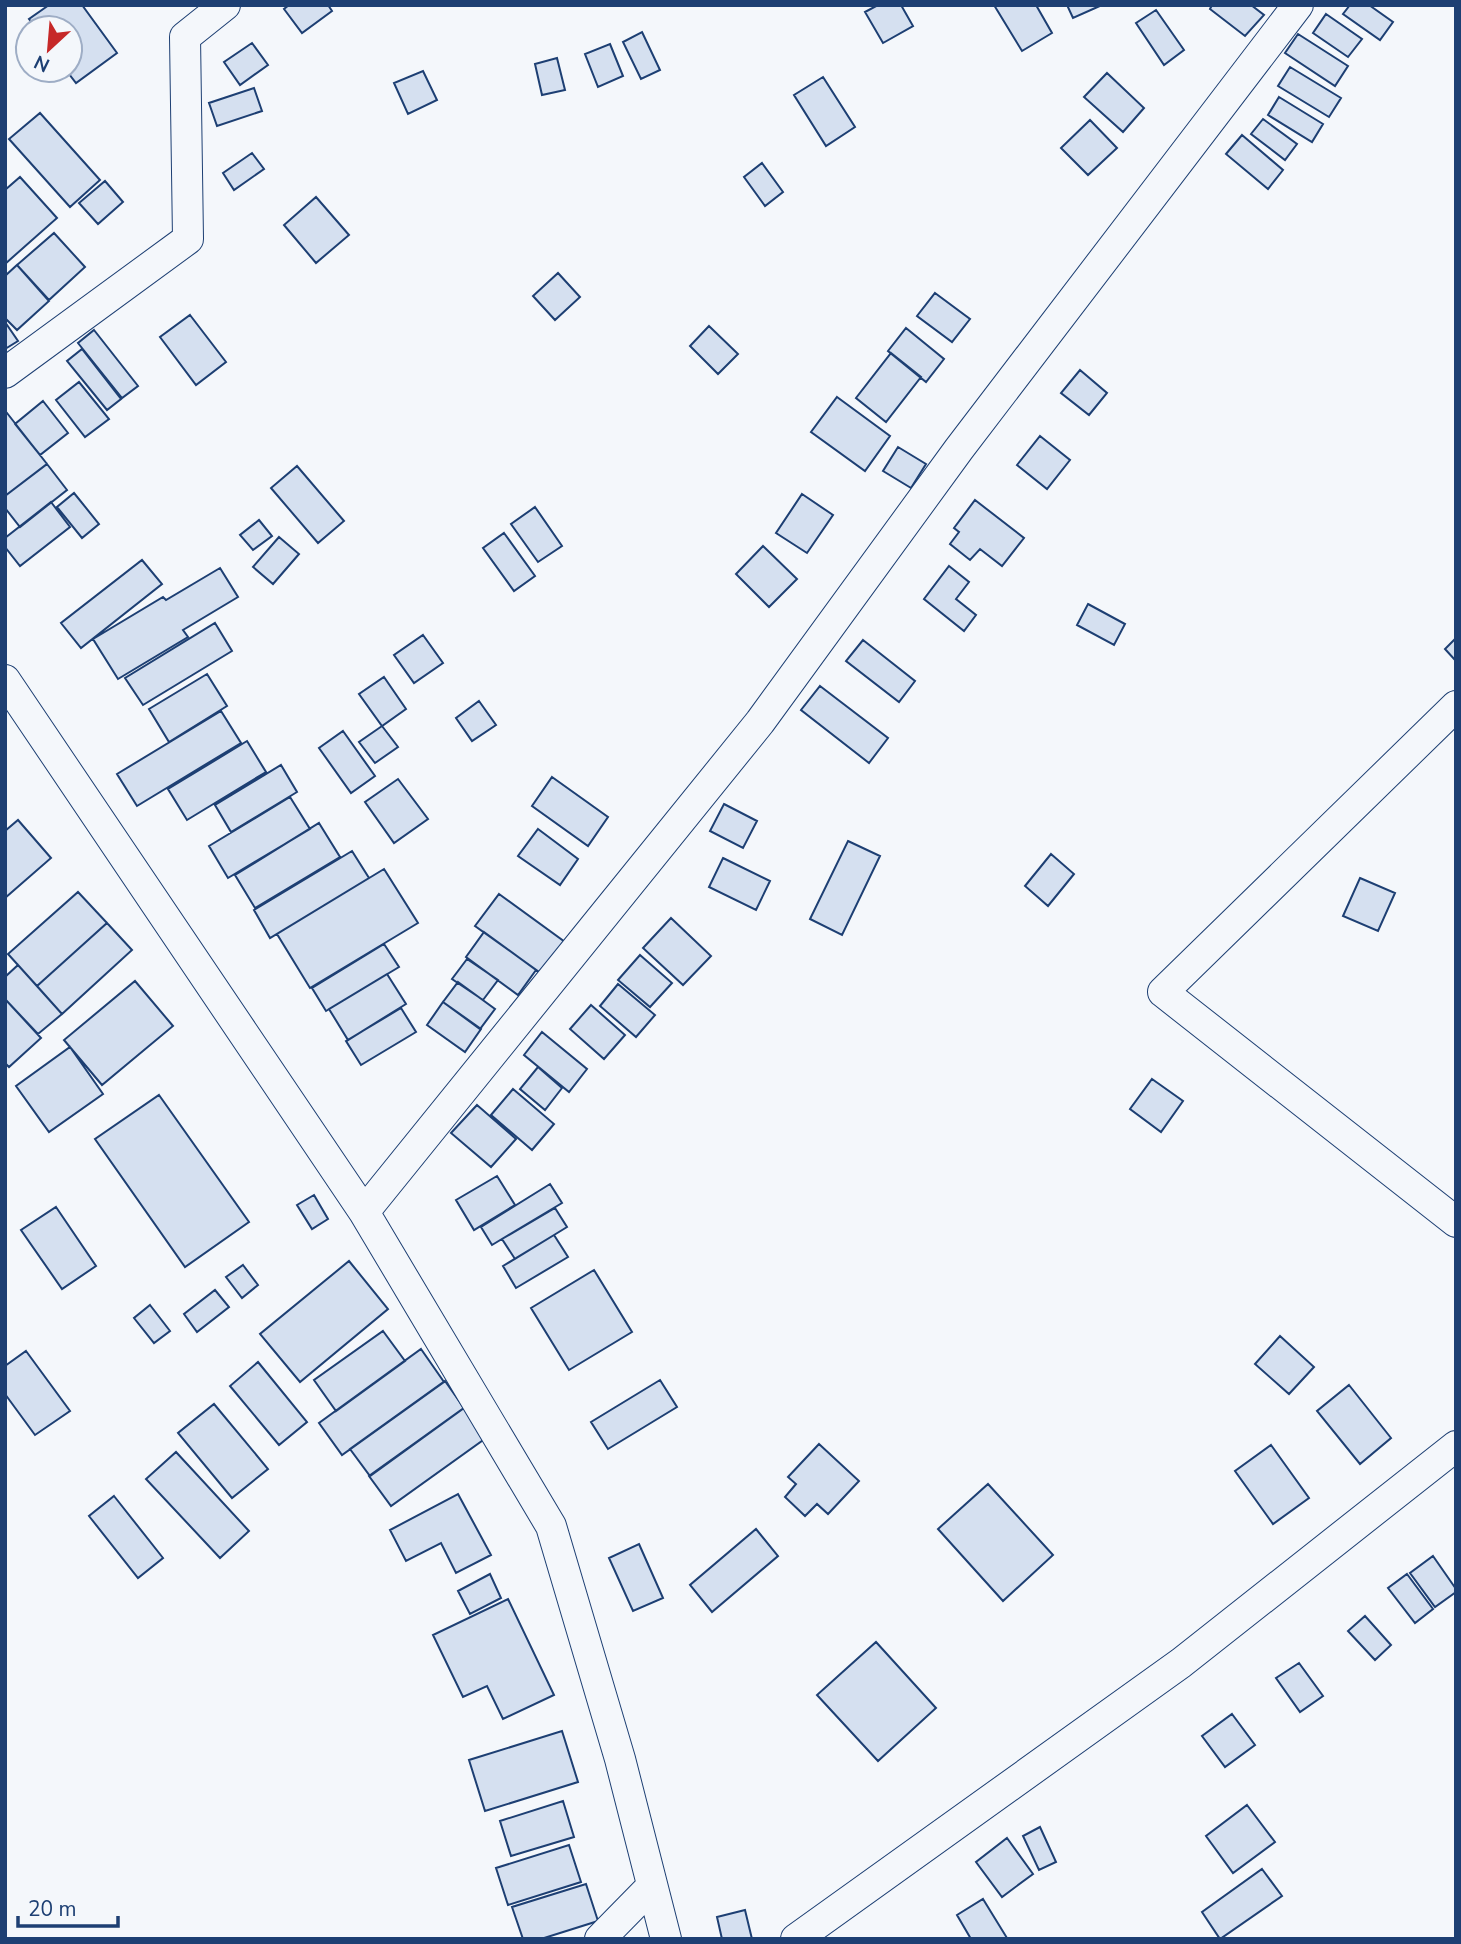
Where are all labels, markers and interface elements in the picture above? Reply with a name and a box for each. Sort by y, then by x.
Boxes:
north arrow [14,14,84,84]
text: N [30,49,54,78]
scale bar [18,1884,117,1928]
text: 20 m [28,1895,77,1923]

